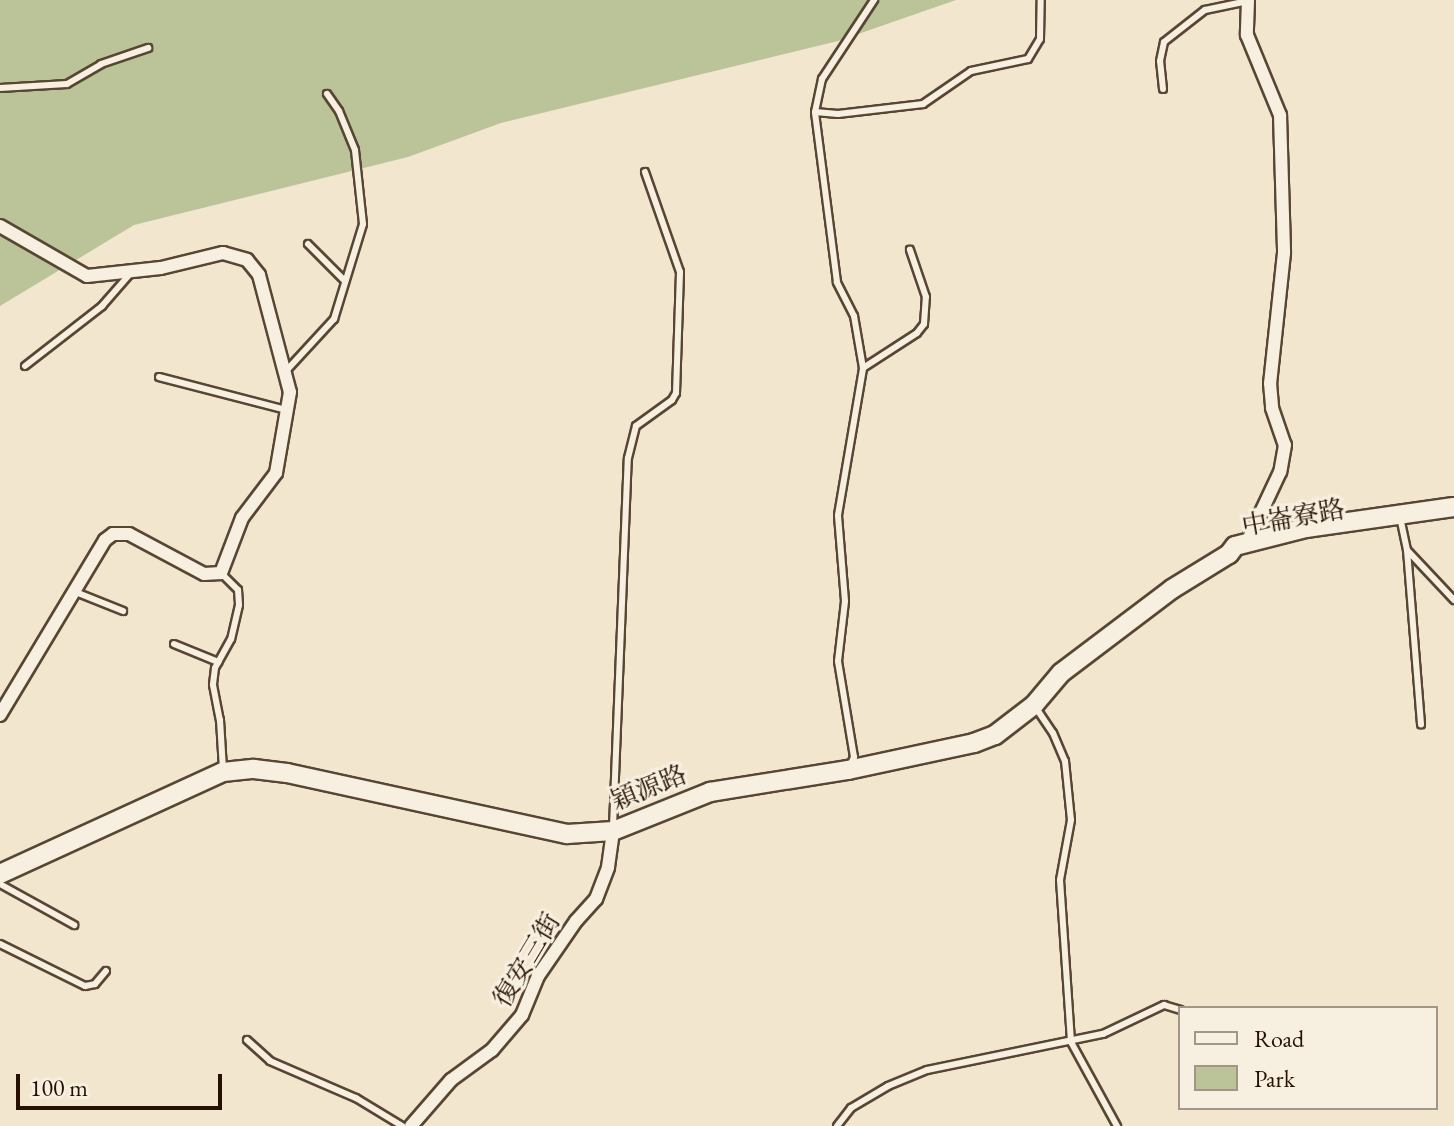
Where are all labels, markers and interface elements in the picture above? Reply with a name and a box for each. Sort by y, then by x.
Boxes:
street label: 中崙寮路 [1239,494,1347,542]
street label: 穎源路 [607,759,691,817]
street label: 復安三街 [487,907,567,1013]
legend [1178,1006,1438,1110]
text: Road [1254,1023,1304,1054]
scale bar [20,1058,226,1108]
text: Park [1254,1063,1295,1094]
text: 100 m [30,1072,88,1103]

